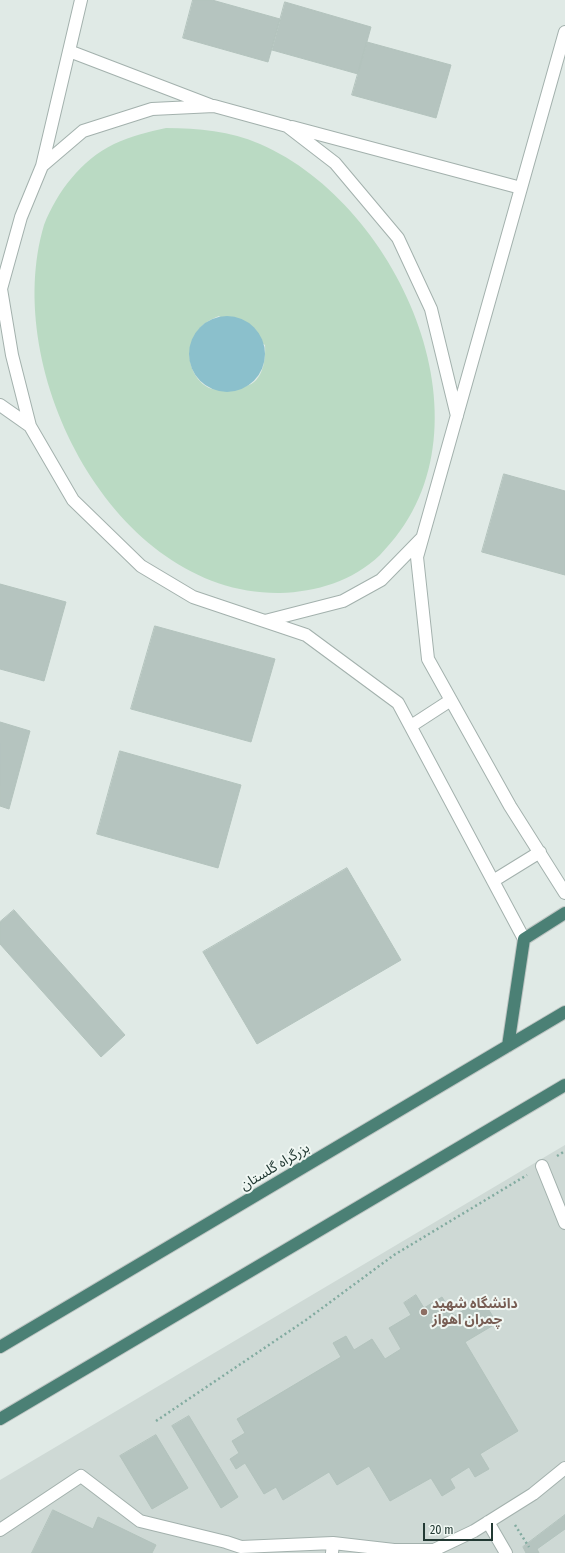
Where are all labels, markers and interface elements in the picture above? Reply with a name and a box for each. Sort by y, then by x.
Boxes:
street label: بزرگراه گلستان [237,1140,313,1194]
place label: دانشگاه شهید چمران اهواز [432,1296,518,1328]
marker: دانشگاه شهید چمران اهواز [419,1307,429,1317]
scale bar [425,1515,495,1541]
text: 20 m [430,1523,454,1537]

